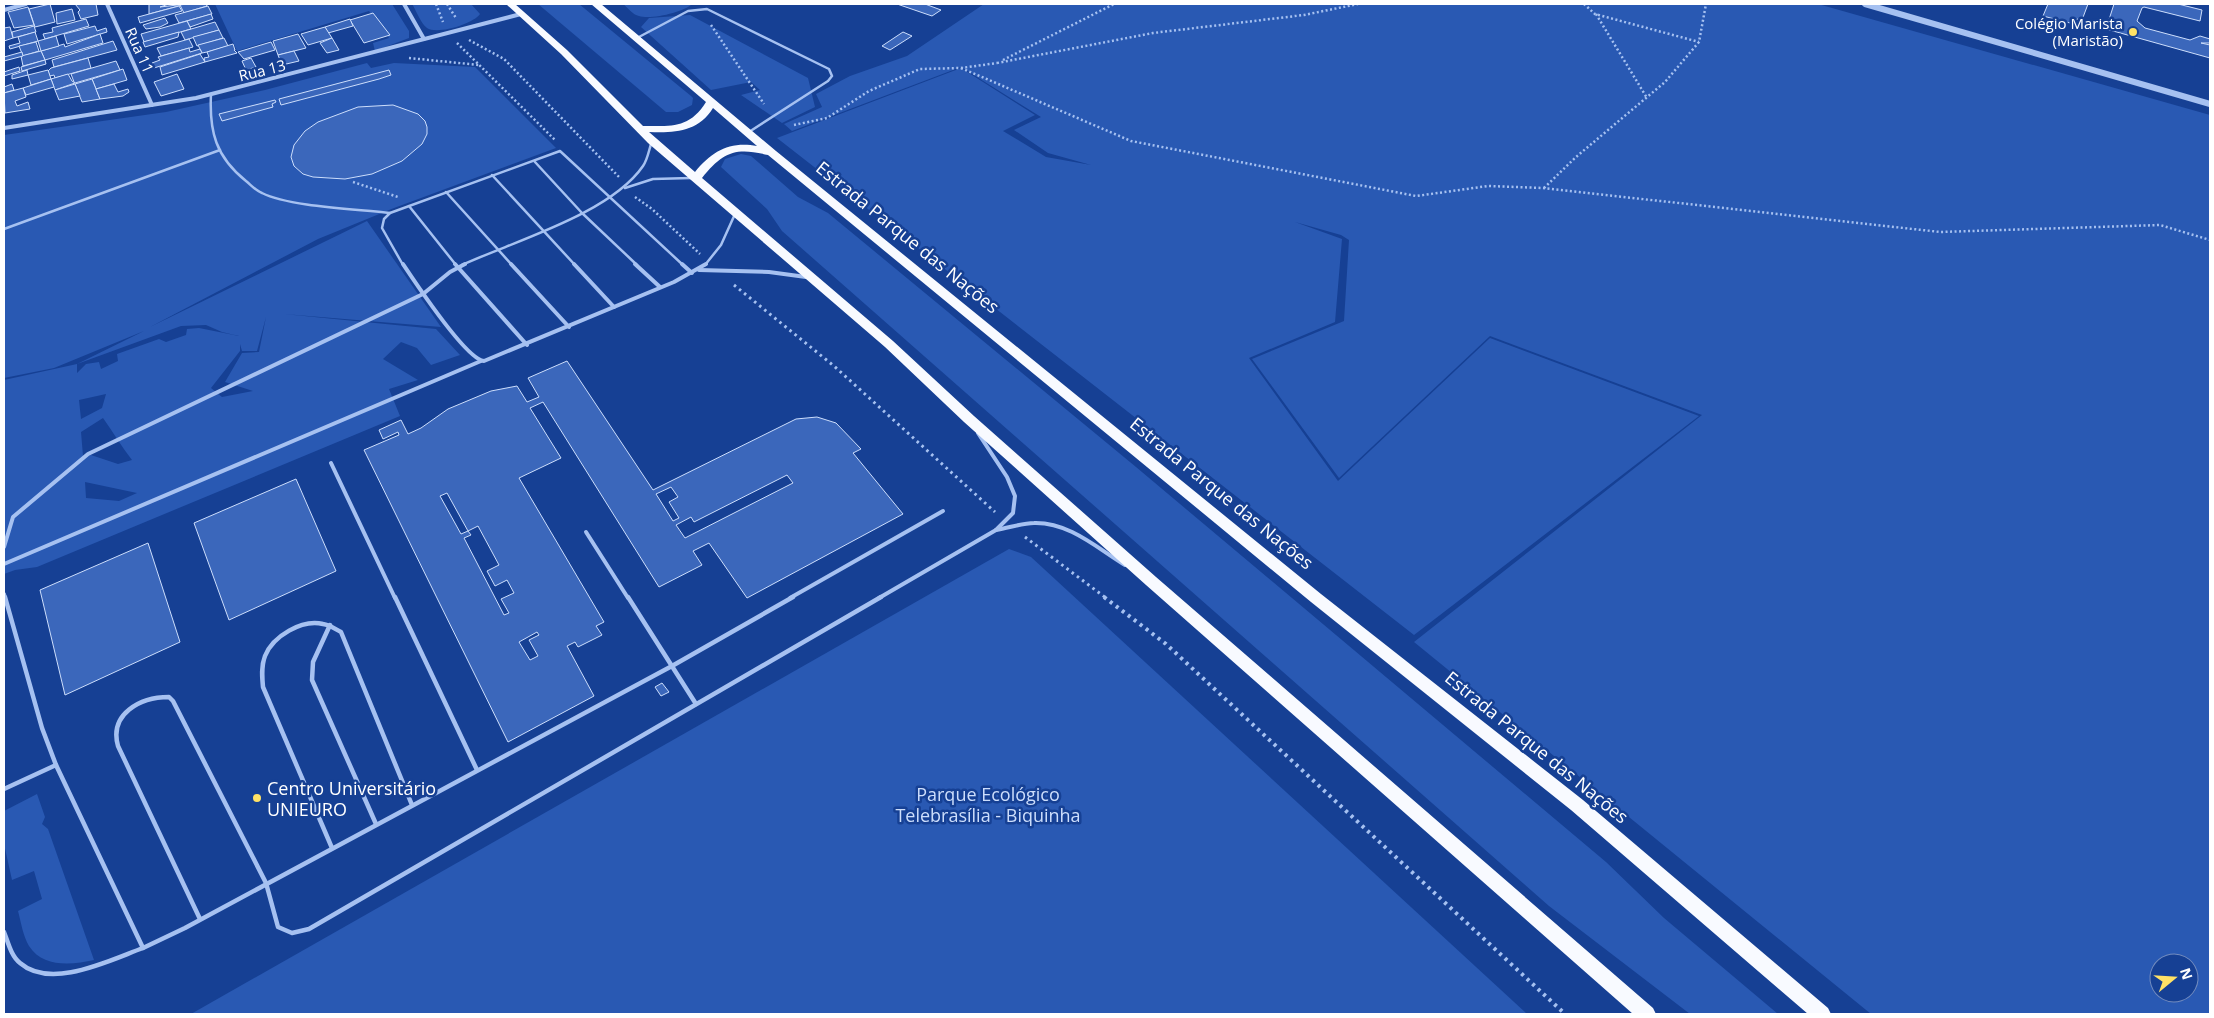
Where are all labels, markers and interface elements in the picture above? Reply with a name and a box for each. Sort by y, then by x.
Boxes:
place label: Colégio Marista (Maristão) [2015,13,2123,50]
street label: Rua 11 [121,24,159,76]
marker: Colégio Marista (Maristão) [2127,26,2139,38]
street label: Rua 13 [236,55,288,85]
street label: Estrada Parque das Nações [811,156,1005,318]
street label: Estrada Parque das Nações [1125,412,1319,574]
street label: Estrada Parque das Nações [1440,666,1634,828]
place label: Centro Universitário UNIEURO [267,776,436,821]
park label: Parque Ecológico Telebrasília - Biquinha [895,782,1081,827]
marker: Centro Universitário UNIEURO [251,792,263,804]
north arrow [2149,953,2199,1003]
text: N [2176,965,2198,982]

